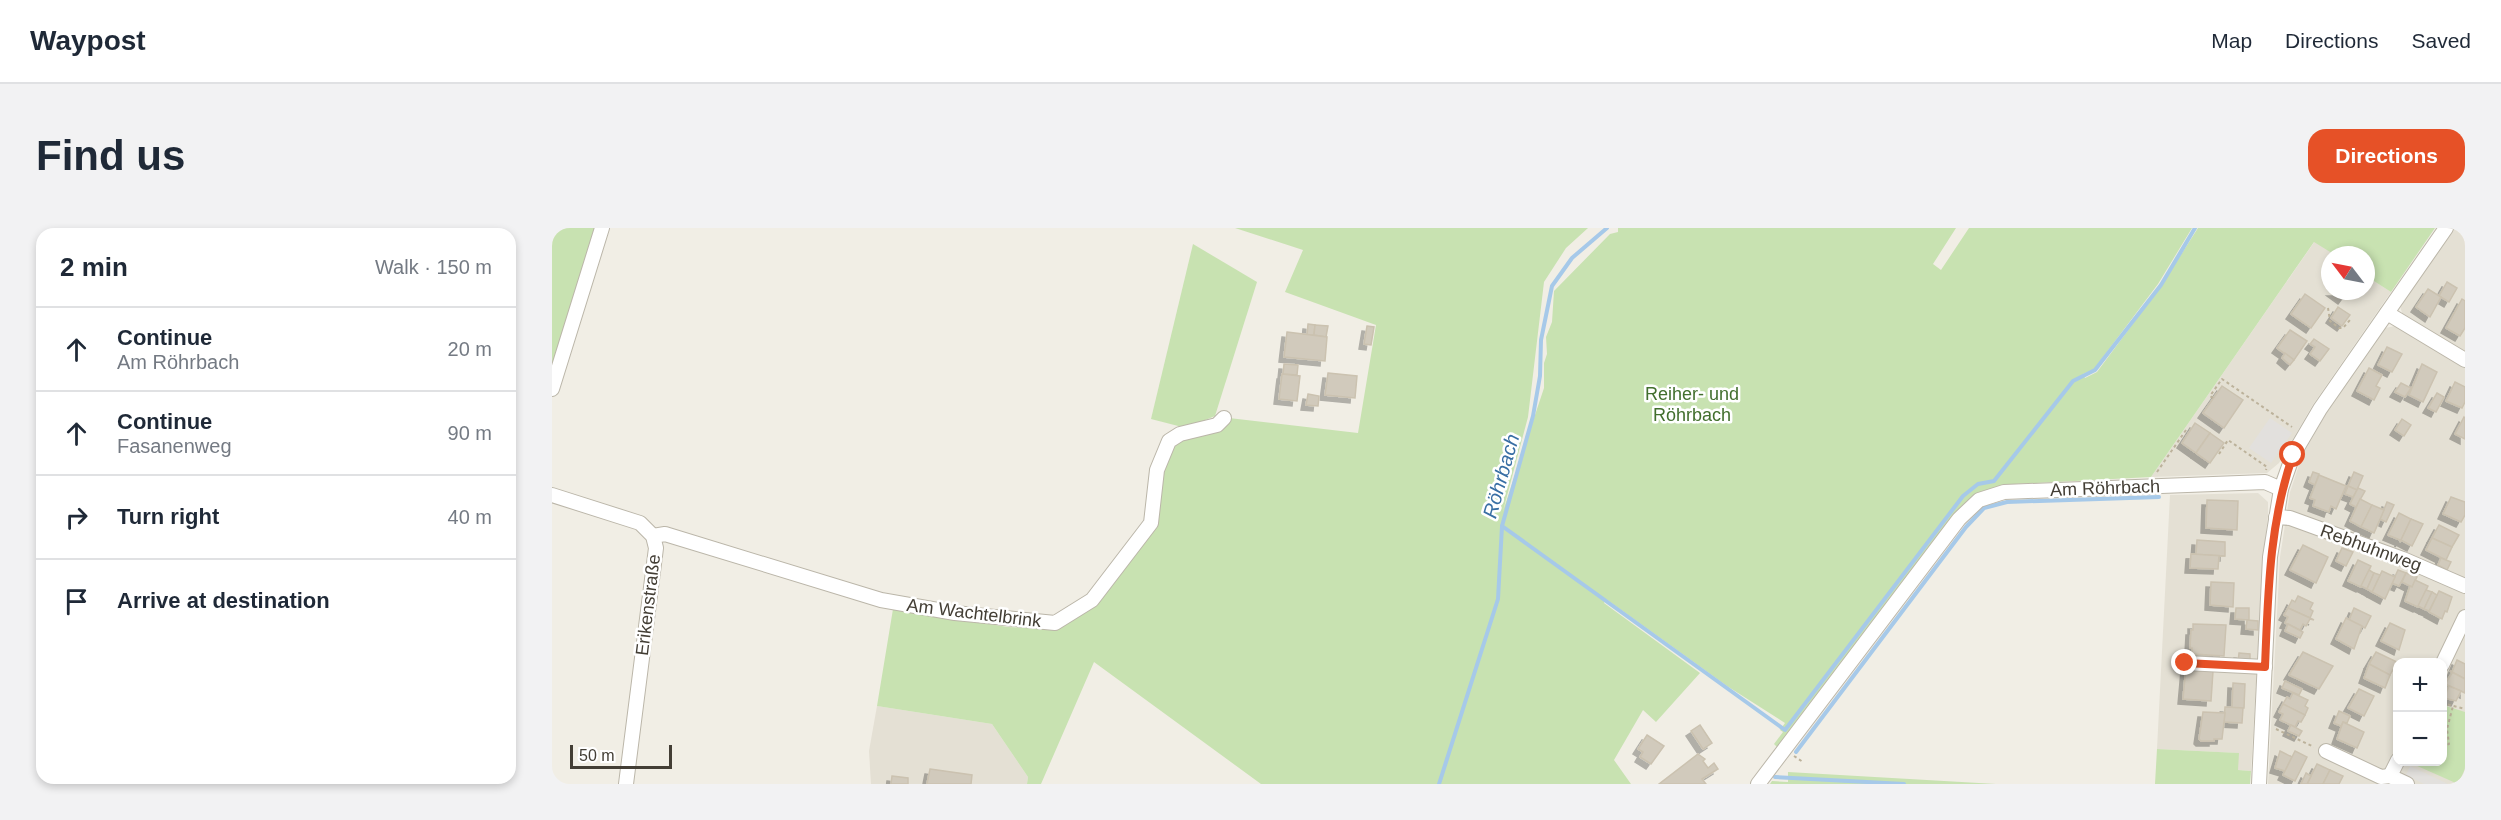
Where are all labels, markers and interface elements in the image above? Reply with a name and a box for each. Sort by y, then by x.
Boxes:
text: Waypost [30,25,146,56]
text: Map [2211,29,2252,52]
text: Directions [2285,29,2378,52]
text: Saved [2411,29,2471,52]
button: Directions [2308,129,2465,183]
text: Find us [36,132,185,179]
north arrow [2321,246,2375,300]
text: 2 min [60,252,128,282]
text: Walk · 150 m [375,256,492,278]
text: Continue [117,325,212,350]
icon: ahead [60,333,93,366]
text: 20 m [448,338,492,360]
text: Am Röhrbach [117,351,239,373]
park label: Reiher- und Röhrbach [1645,384,1739,425]
text: Continue [117,409,212,434]
icon: ahead [60,417,93,450]
text: 90 m [448,422,492,444]
water label: Röhrbach [1478,431,1524,521]
text: Fasanenweg [117,435,232,457]
route start [2279,441,2305,467]
street label: Am Röhrbach [2050,476,2160,500]
icon: right [60,501,93,534]
text: Turn right [117,504,219,529]
text: 40 m [448,506,492,528]
street label: Rebhuhnweg [2318,520,2424,576]
street label: Erikenstraße [632,553,664,657]
icon: arrive [60,585,93,618]
text: Arrive at destination [117,588,330,613]
street label: Am Wachtelbrink [906,595,1043,631]
route end [2171,649,2197,675]
map controls [2393,658,2447,766]
button: + [2393,658,2447,712]
button: − [2393,712,2447,766]
scale bar [570,742,672,770]
text: 50 m [579,747,615,764]

